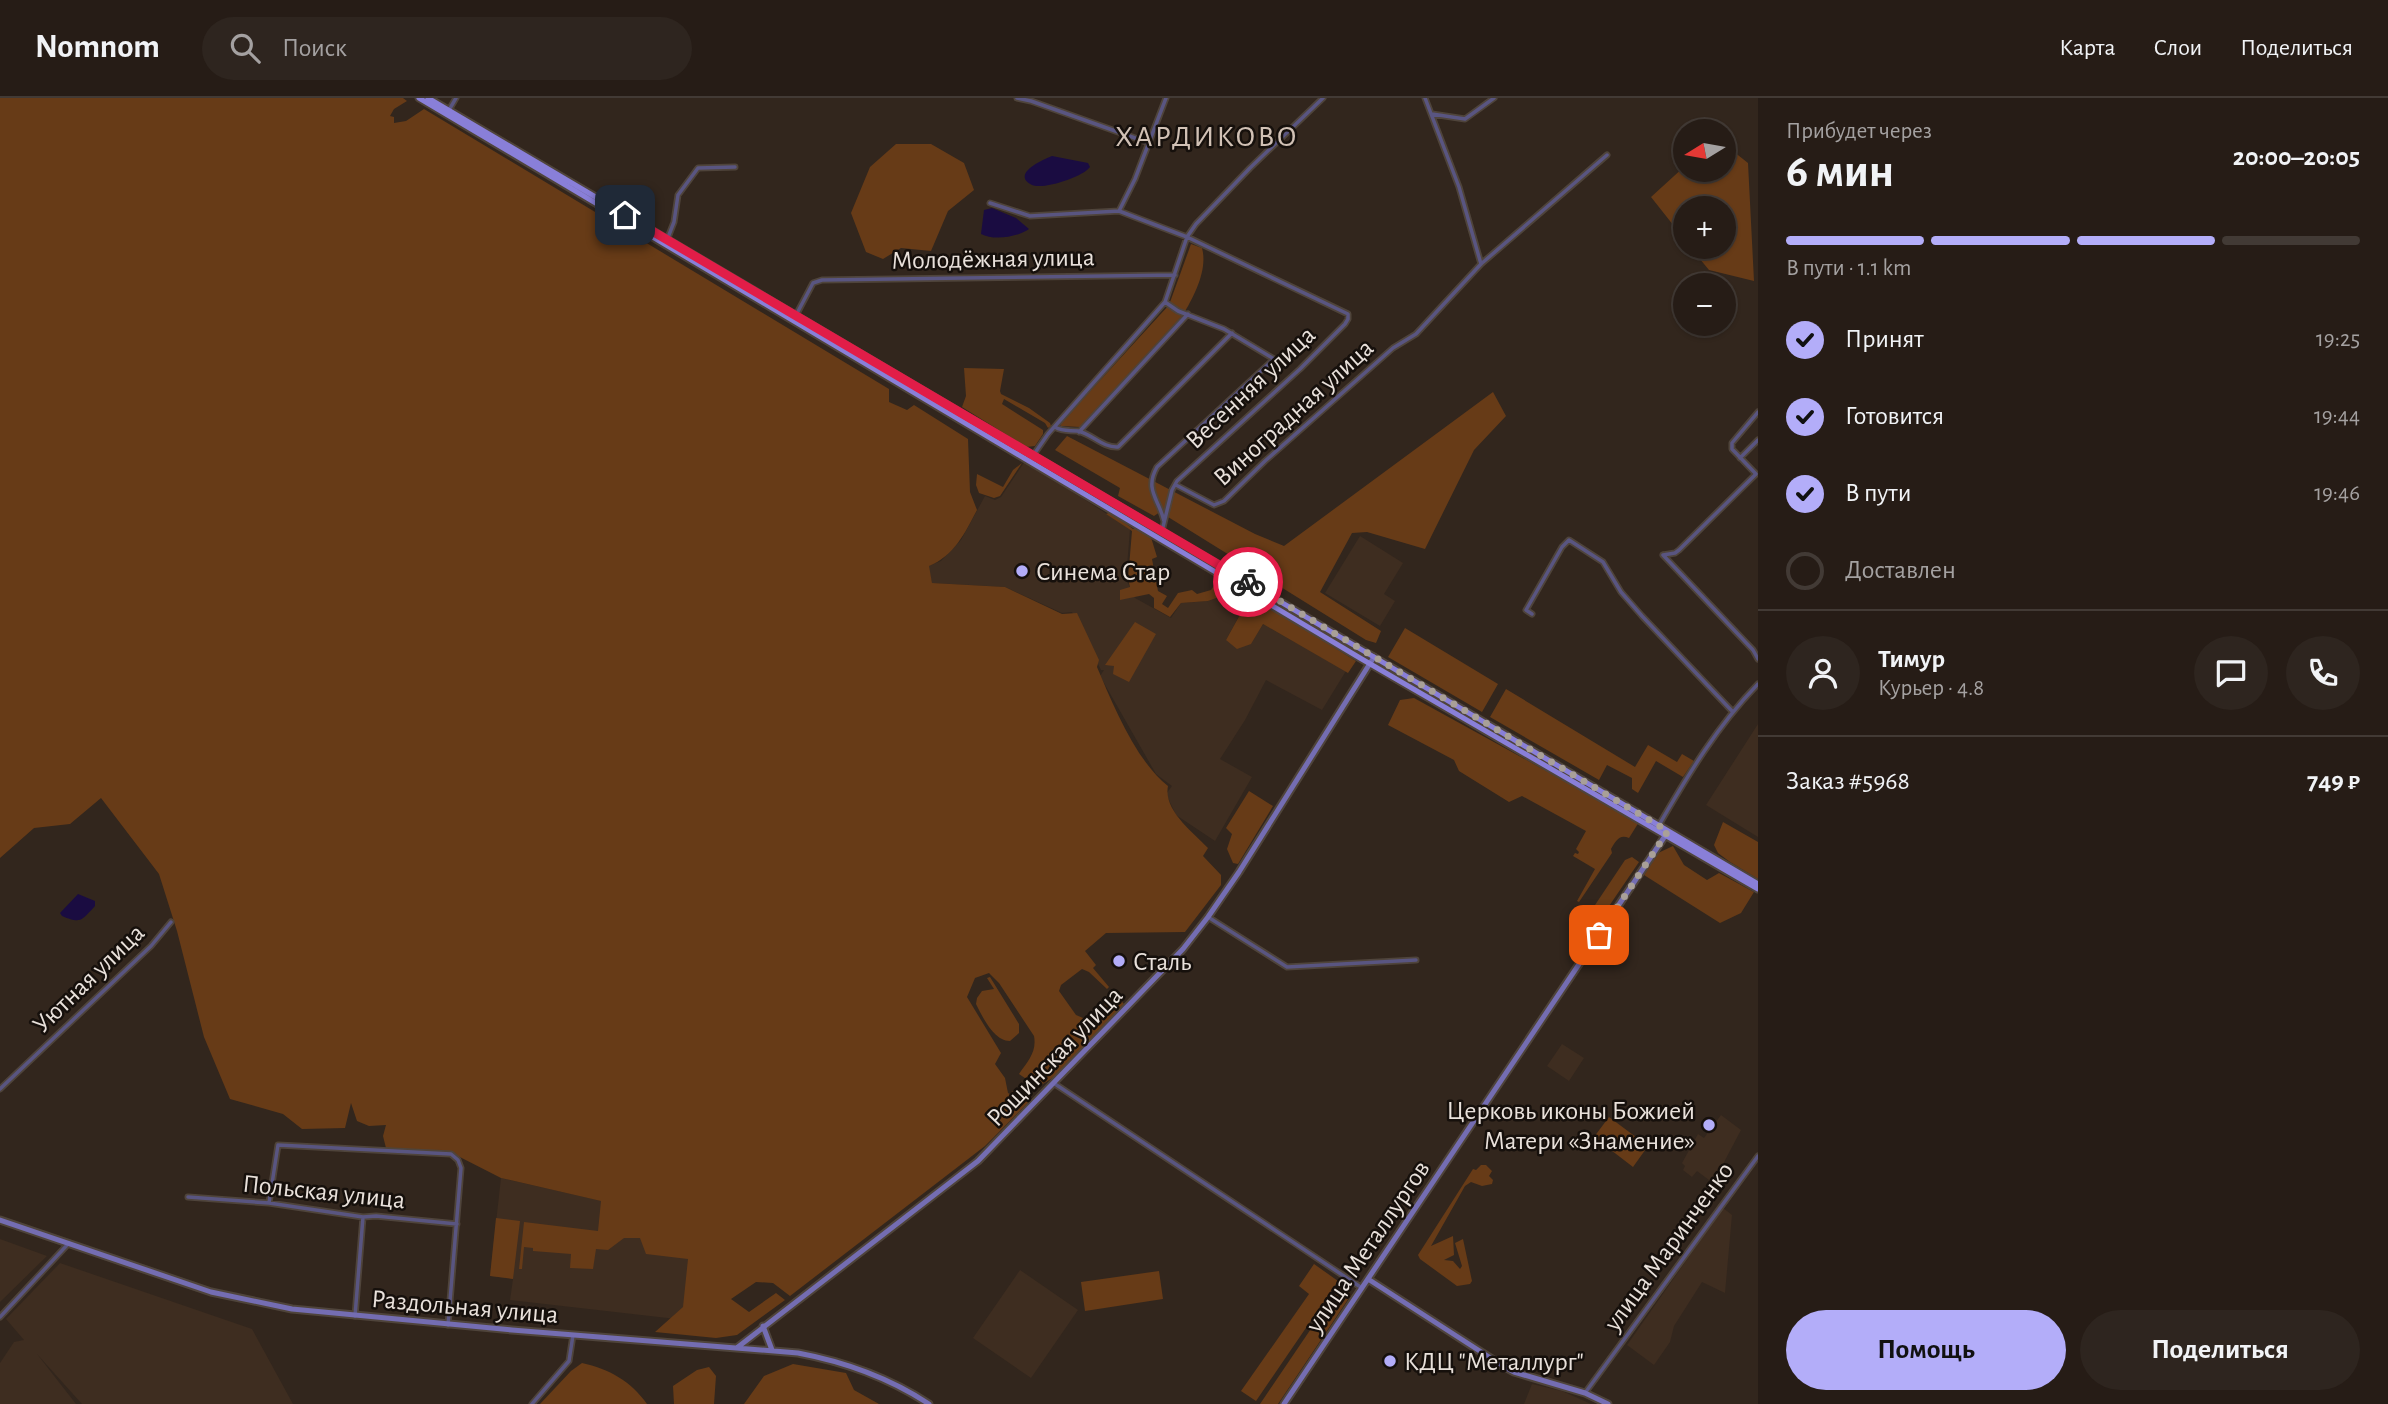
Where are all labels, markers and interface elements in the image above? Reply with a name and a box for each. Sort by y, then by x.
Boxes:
search box [202,17,692,80]
icon: search [226,29,264,67]
text: Nomnom [35,31,160,64]
text: Поиск [282,35,347,61]
text: Карта [2059,36,2115,60]
text: Слои [2153,36,2202,60]
text: Поделиться [2240,36,2353,60]
north arrow [1673,119,1736,182]
map controls [1673,119,1736,336]
text: Прибудет через [1786,120,1932,143]
district label: ХАРДИКОВО [1115,122,1299,152]
text: 20:00–20:05 [2233,144,2360,170]
text: 6 мин [1786,149,1894,195]
pin [595,185,655,245]
icon: home [606,196,644,234]
button: + [1673,196,1736,259]
street label: Молодёжная улица [891,244,1095,274]
text: В пути · 1.1 km [1786,257,1911,280]
button: − [1673,273,1736,336]
street label: Весенняя улица [1181,321,1320,454]
icon: check [1786,321,1824,359]
text: Принят [1845,326,1924,352]
text: 19:25 [2316,328,2360,351]
street label: Виноградная улица [1209,334,1379,491]
icon: check [1786,398,1824,436]
text: Готовится [1845,403,1944,429]
text: 19:44 [2314,405,2360,428]
icon: check [1786,475,1824,513]
text: В пути [1845,480,1911,506]
text: 19:46 [2314,482,2360,505]
courier [1213,547,1283,617]
text: Доставлен [1845,557,1956,583]
place label: Синема Стар [1036,559,1170,585]
marker: Синема Стар [1014,563,1030,579]
icon: bike [1229,563,1267,601]
button: person [1786,636,1860,710]
button: chat [2194,636,2268,710]
button: phone [2286,636,2360,710]
text: Тимур [1878,646,1945,672]
text: Курьер · 4.8 [1878,677,1984,700]
text: Заказ #5968 [1786,768,1910,794]
text: 749 ₽ [2307,768,2360,794]
pin [1569,905,1629,965]
icon: bag [1580,916,1618,954]
street label: Уютная улица [28,919,150,1038]
place label: Сталь [1133,949,1191,975]
marker: Сталь [1111,953,1127,969]
street label: Рощинская улица [982,982,1128,1132]
place label: Церковь иконы Божией Матери «Знамение» [1446,1098,1695,1154]
marker: Церковь иконы Божией Матери «Знамение» [1701,1117,1717,1133]
street label: улица Металлургов [1300,1156,1435,1338]
street label: улица Маринченко [1599,1158,1738,1336]
street label: Польская улица [241,1171,407,1213]
street label: Раздольная улица [370,1286,560,1328]
button: Помощь [1786,1310,2066,1390]
button: Поделиться [2080,1310,2360,1390]
place label: КДЦ "Металлург" [1404,1349,1584,1375]
marker: КДЦ "Металлург" [1382,1353,1398,1369]

